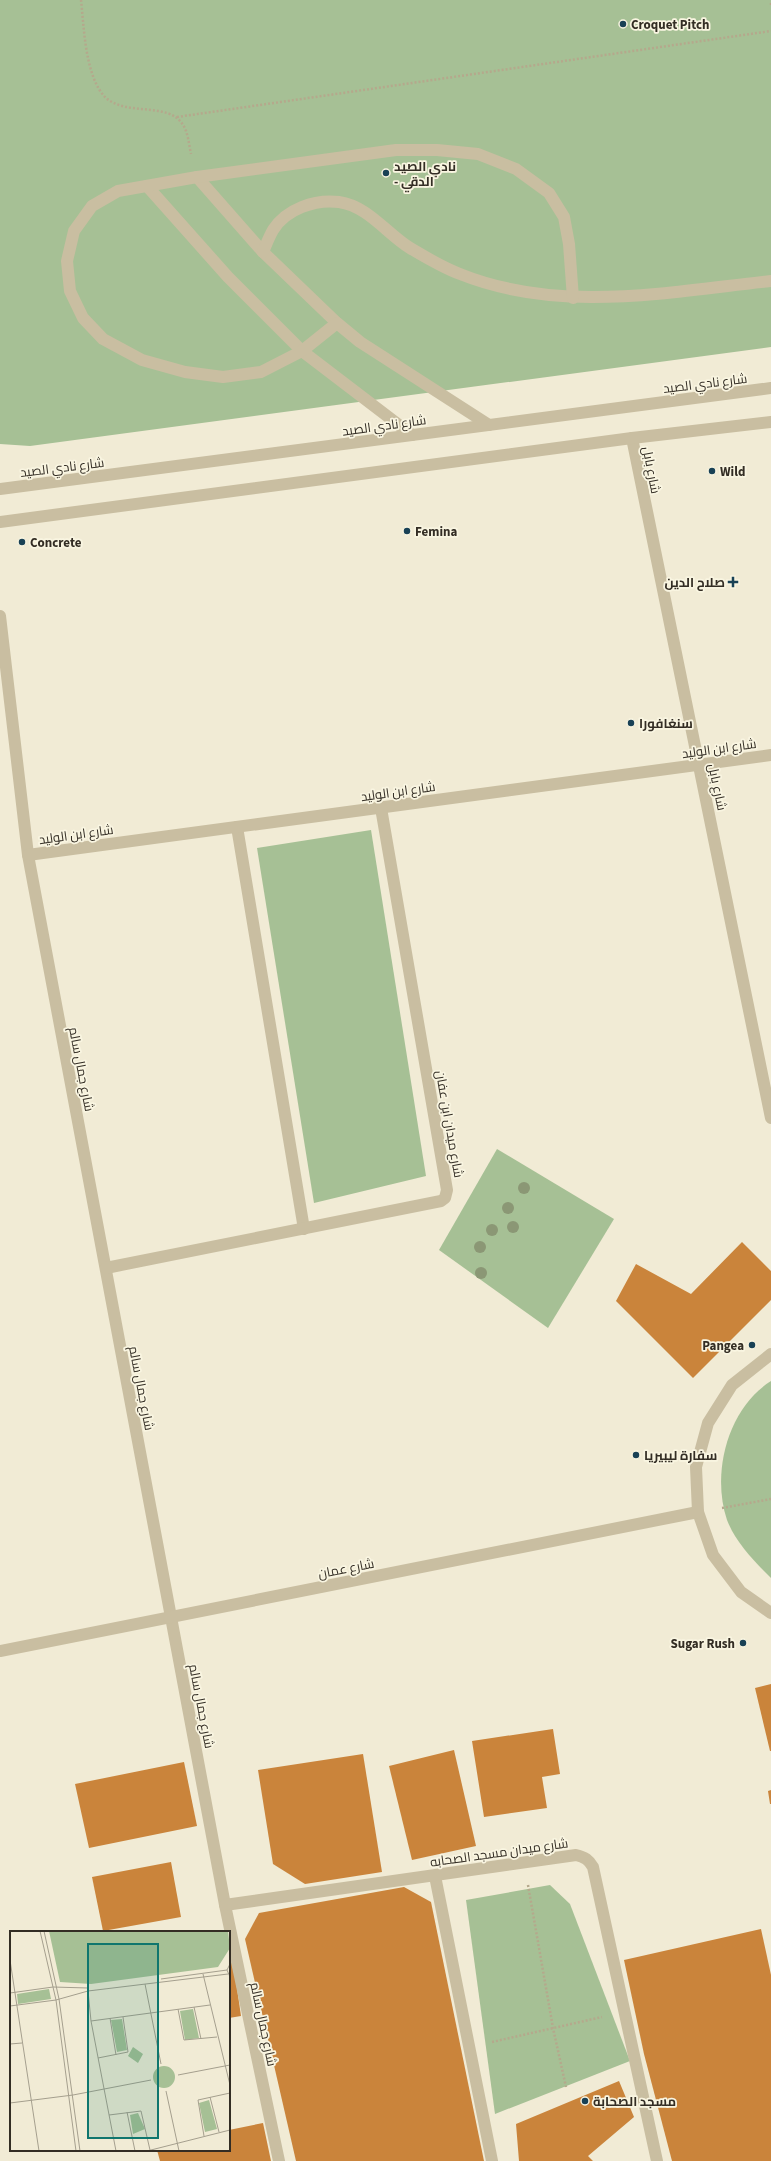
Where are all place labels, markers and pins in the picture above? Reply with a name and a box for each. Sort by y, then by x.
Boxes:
place label: Croquet Pitch [631,16,709,34]
marker: Croquet Pitch [618,19,628,29]
place label: نادي الصيد - الدقي [394,158,456,193]
marker: نادي الصيد - الدقي [381,168,391,178]
place label: Wild [720,463,745,481]
marker: Wild [707,466,717,476]
place label: Femina [415,523,457,541]
marker: Femina [402,526,412,536]
place label: Concrete [30,534,82,552]
marker: Concrete [17,537,27,547]
place label: صلاح الدين [664,574,725,592]
marker: صلاح الدين [728,577,738,587]
place label: سنغافورا [639,715,693,733]
marker: سنغافورا [626,718,636,728]
place label: Pangea [702,1337,744,1355]
marker: Pangea [747,1340,757,1350]
place label: سفارة ليبيريا [644,1447,717,1465]
marker: سفارة ليبيريا [631,1450,641,1460]
place label: Sugar Rush [671,1635,735,1653]
marker: Sugar Rush [738,1638,748,1648]
place label: مسجد الصحابة [593,2093,676,2111]
marker: مسجد الصحابة [580,2096,590,2106]

